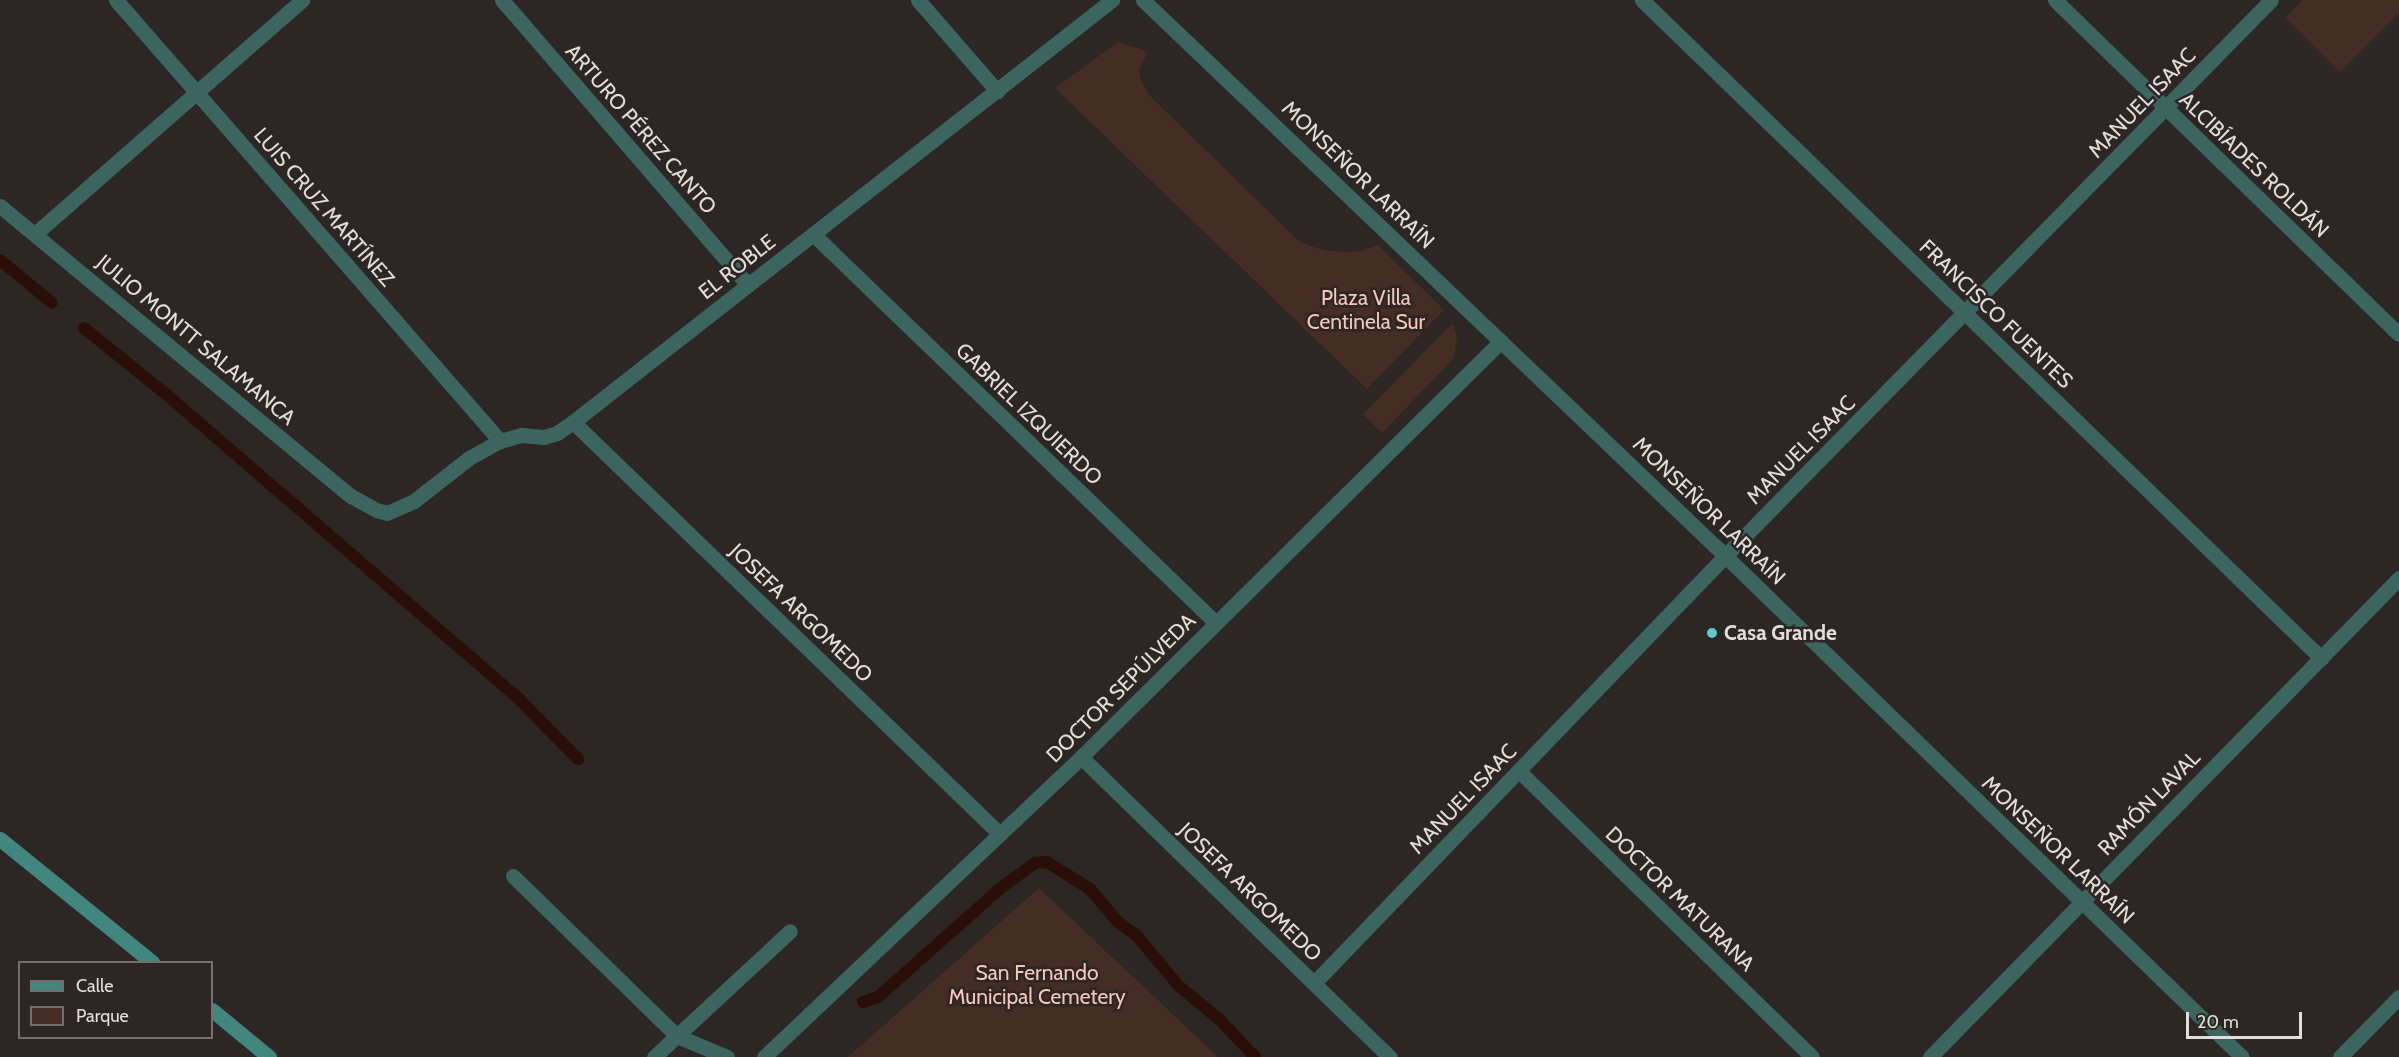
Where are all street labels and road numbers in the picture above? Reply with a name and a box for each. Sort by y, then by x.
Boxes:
street label: ARTURO PÉREZ CANTO [560,39,722,219]
street label: MANUEL ISAAC [2083,43,2201,163]
street label: ALCIBÍADES ROLDÁN [2174,87,2334,243]
street label: MONSEÑOR LARRAÍN [1277,96,1439,254]
street label: LUIS CRUZ MARTÍNEZ [248,123,400,291]
street label: EL ROBLE [694,229,780,305]
street label: FRANCISCO FUENTES [1914,234,2078,394]
street label: JULIO MONTT SALAMANCA [92,249,300,431]
street label: GABRIEL IZQUIERDO [951,338,1107,490]
street label: MANUEL ISAAC [1742,391,1860,509]
street label: MONSEÑOR LARRAÍN [1628,432,1790,590]
street label: JOSEFA ARGOMEDO [724,538,878,688]
street label: DOCTOR SEPÚLVEDA [1041,608,1201,768]
street label: MANUEL ISAAC [1404,739,1522,859]
street label: RAMÓN LAVAL [2093,745,2205,861]
street label: MONSEÑOR LARRAÍN [1977,771,2139,929]
street label: JOSEFA ARGOMEDO [1173,817,1327,967]
street label: DOCTOR MATURANA [1600,821,1760,977]

